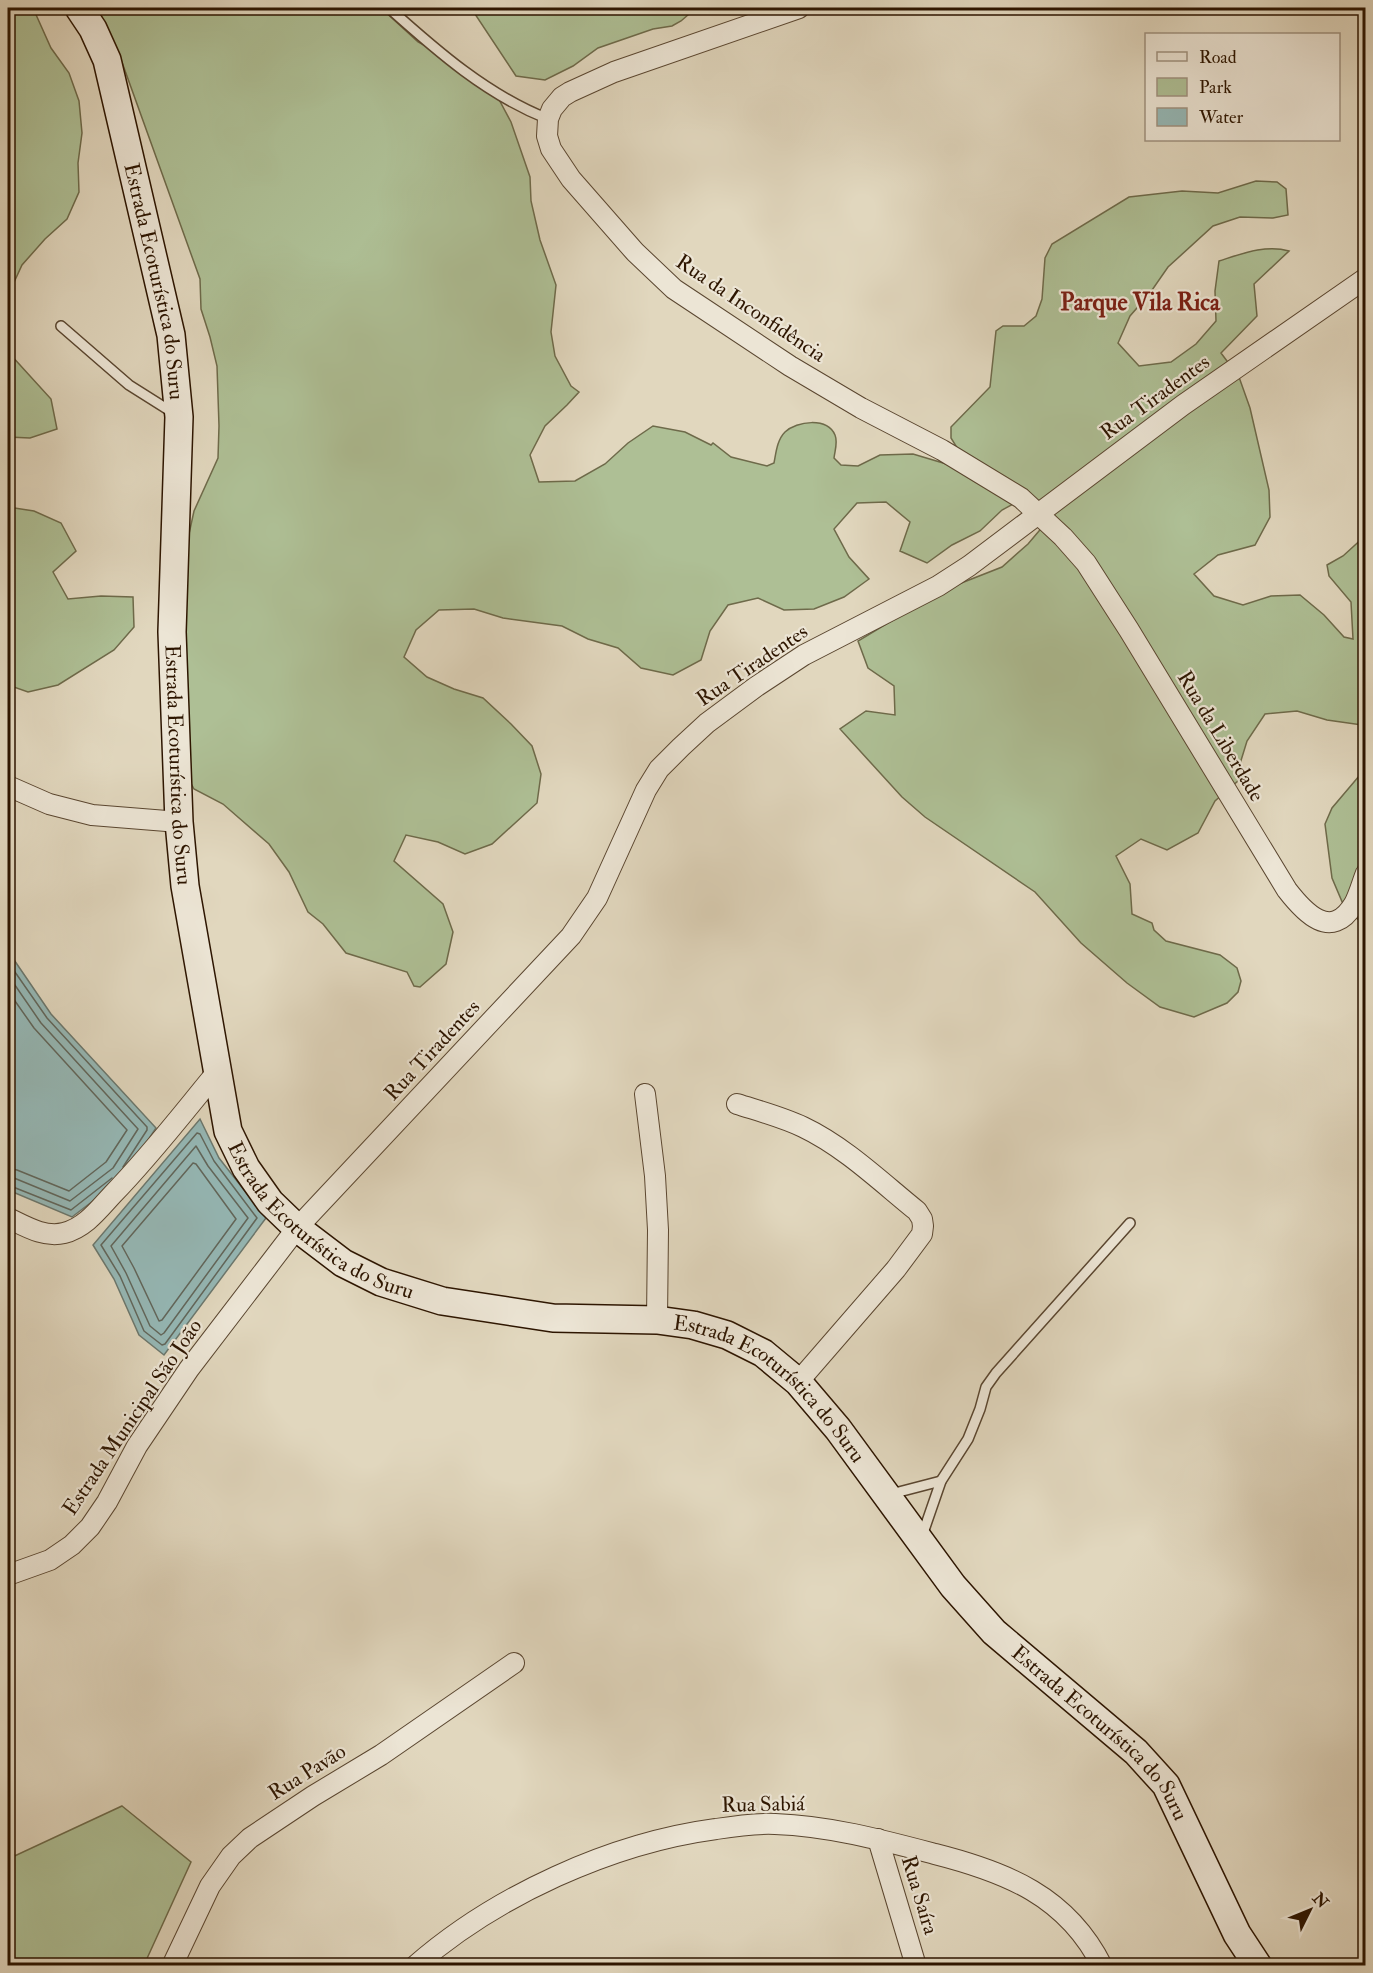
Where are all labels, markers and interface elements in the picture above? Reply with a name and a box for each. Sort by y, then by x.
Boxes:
legend [1145,33,1340,141]
text: Road [1199,46,1237,69]
text: Park [1199,76,1232,99]
text: Water [1198,106,1243,129]
street label: Estrada Ecoturística do Suru [117,161,190,401]
street label: Rua da Inconfidência [671,248,831,369]
district label: Parque Vila Rica [1060,287,1221,318]
street label: Rua Tiradentes [1095,349,1215,446]
street label: Rua Tiradentes [691,618,813,713]
street label: Estrada Ecoturística do Suru [158,644,198,886]
street label: Rua da Liberdade [1171,666,1270,807]
street label: Rua Tiradentes [379,994,486,1107]
street label: Estrada Ecoturística do Suru [221,1137,417,1305]
street label: Estrada Ecoturística do Suru [671,1309,871,1468]
street label: Estrada Municipal São João [57,1314,208,1521]
street label: Estrada Ecoturística do Suru [1006,1640,1194,1825]
street label: Rua Pavão [263,1738,351,1807]
street label: Rua Sabiá [721,1790,805,1819]
street label: Rua Saíra [895,1852,944,1938]
north arrow [1280,1880,1340,1940]
text: N [1307,1888,1333,1913]

